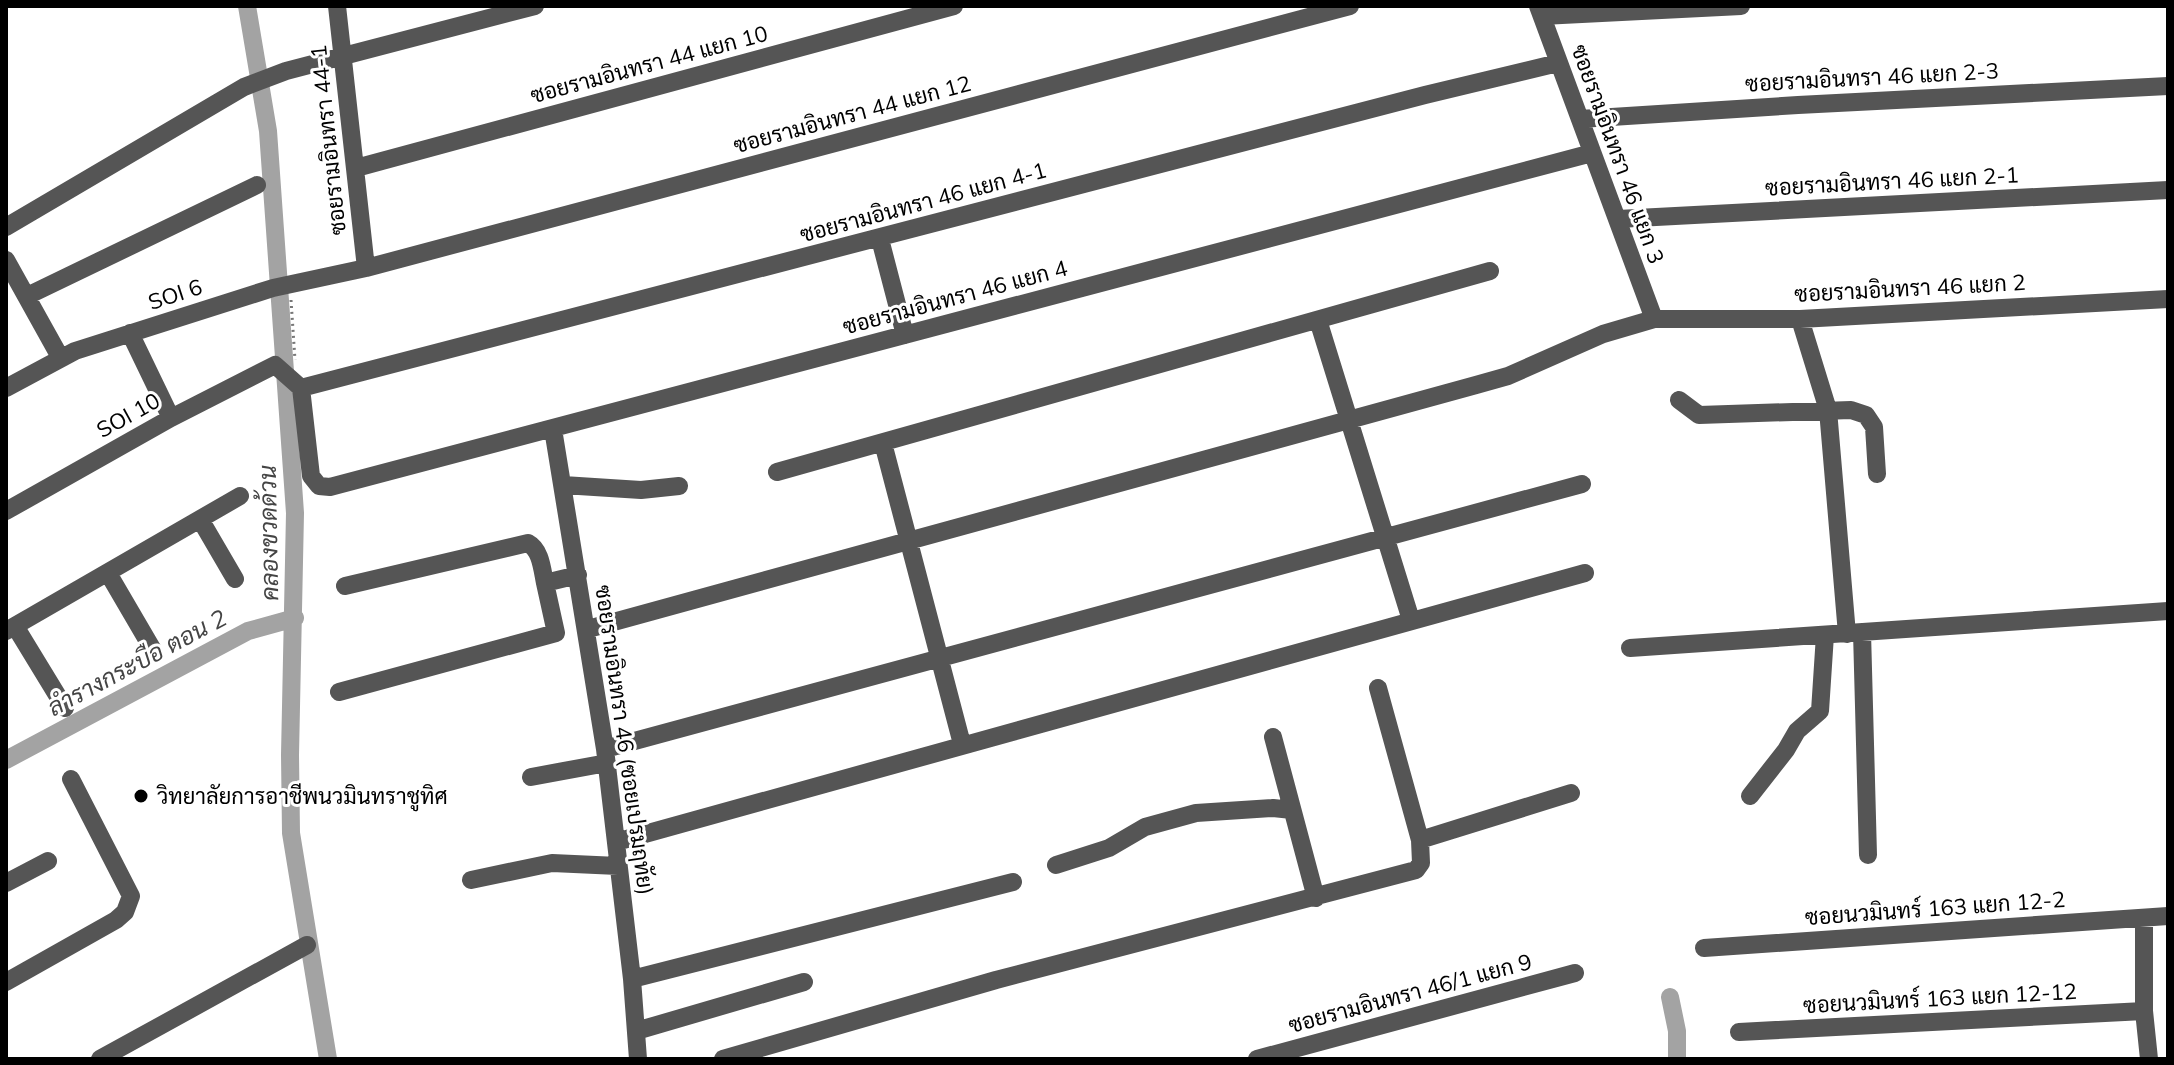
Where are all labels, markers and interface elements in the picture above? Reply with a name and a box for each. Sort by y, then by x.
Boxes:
street label: ซอยรามอินทรา 44 แยก 10 [527,19,771,109]
street label: ซอยรามอินทรา 46 แยก 3 [1565,40,1671,268]
street label: ซอยรามอินทรา 44-1 [304,43,352,237]
street label: ซอยรามอินทรา 46 แยก 2-3 [1744,56,2000,98]
street label: ซอยรามอินทรา 44 แยก 12 [730,69,974,159]
street label: ซอยรามอินทรา 46 แยก 4-1 [797,156,1049,248]
street label: ซอยรามอินทรา 46 แยก 2-1 [1764,160,2020,202]
street label: ซอยรามอินทรา 46 แยก 4 [840,254,1070,340]
street label: ซอยรามอินทรา 46 แยก 2 [1794,268,2026,308]
street label: SOI 6 [144,272,206,316]
street label: SOI 10 [91,386,165,444]
water label: คลองขวดด้วน [252,465,284,601]
street label: ซอยรามอินทรา 46 (ซอยเปรมฤทัย) [589,583,661,897]
water label: ลำรางกระบือ ตอน 2 [42,602,231,722]
place label: วิทยาลัยการอาชีพนวมินทราชูทิศ [156,782,448,812]
marker: วิทยาลัยการอาชีพนวมินทราชูทิศ [132,787,150,805]
street label: ซอยนวมินทร์ 163 แยก 12-2 [1804,885,2066,931]
street label: ซอยรามอินทรา 46/1 แยก 9 [1285,947,1535,1039]
street label: ซอยนวมินทร์ 163 แยก 12-12 [1802,977,2078,1019]

